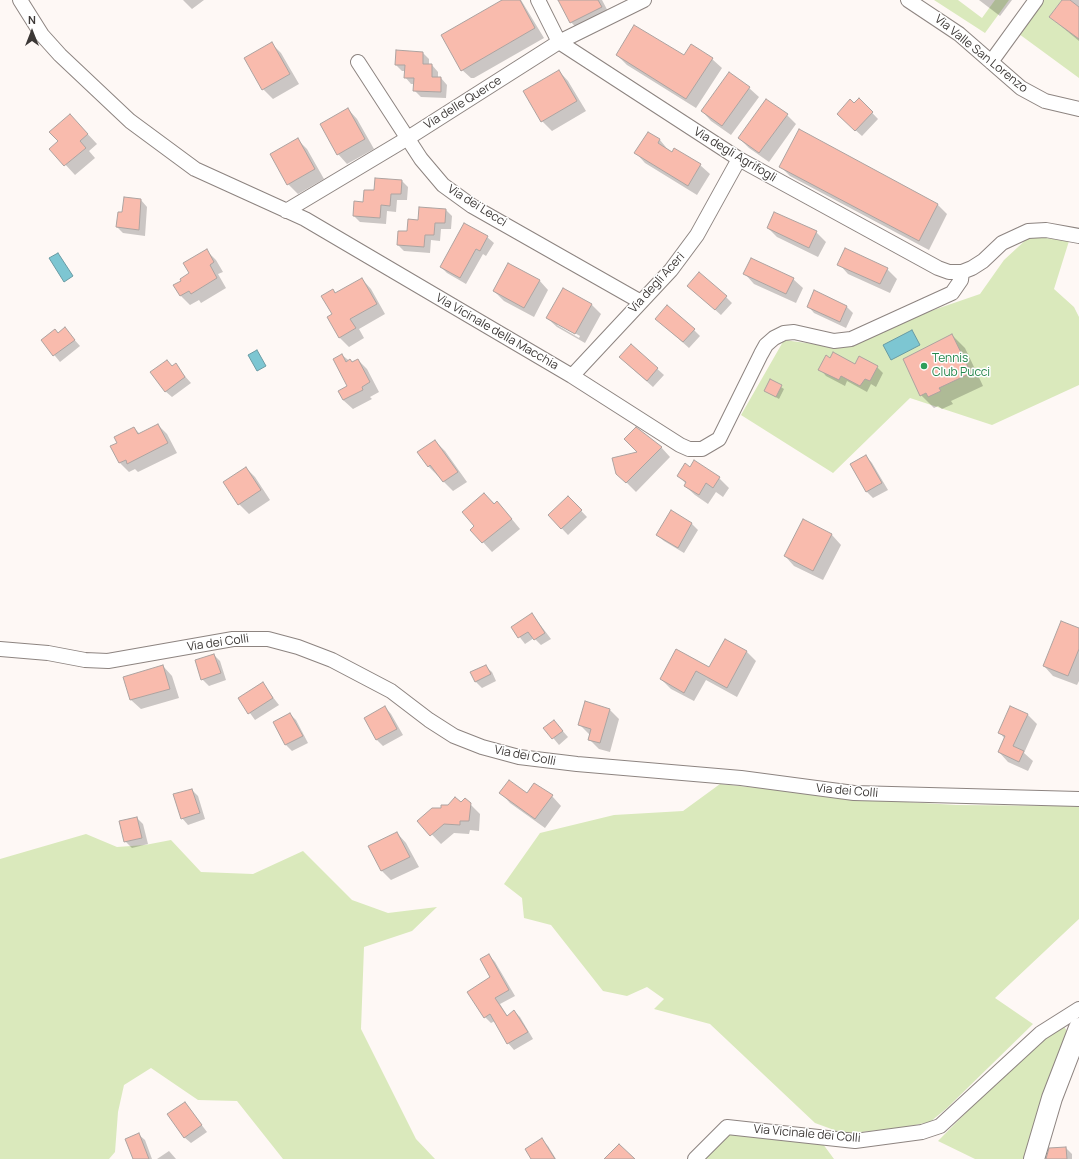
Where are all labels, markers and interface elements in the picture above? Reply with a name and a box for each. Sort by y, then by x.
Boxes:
north arrow [12,12,52,52]
text: N [28,12,36,27]
street label: Via Valle San Lorenzo [932,12,1030,96]
street label: Via delle Querce [422,73,504,133]
street label: Via degli Agrifogli [691,125,779,185]
street label: Via dei Lecci [445,182,509,230]
street label: Via degli Aceri [626,250,688,316]
street label: Via Vicinale della Macchia [433,291,561,373]
place label: Tennis Club Pucci [932,352,990,380]
marker: Tennis Club Pucci [919,361,929,371]
street label: Via dei Colli [186,632,250,654]
street label: Via dei Colli [493,743,557,769]
street label: Via dei Colli [815,781,879,801]
street label: Via Vicinale dei Colli [753,1122,861,1146]

